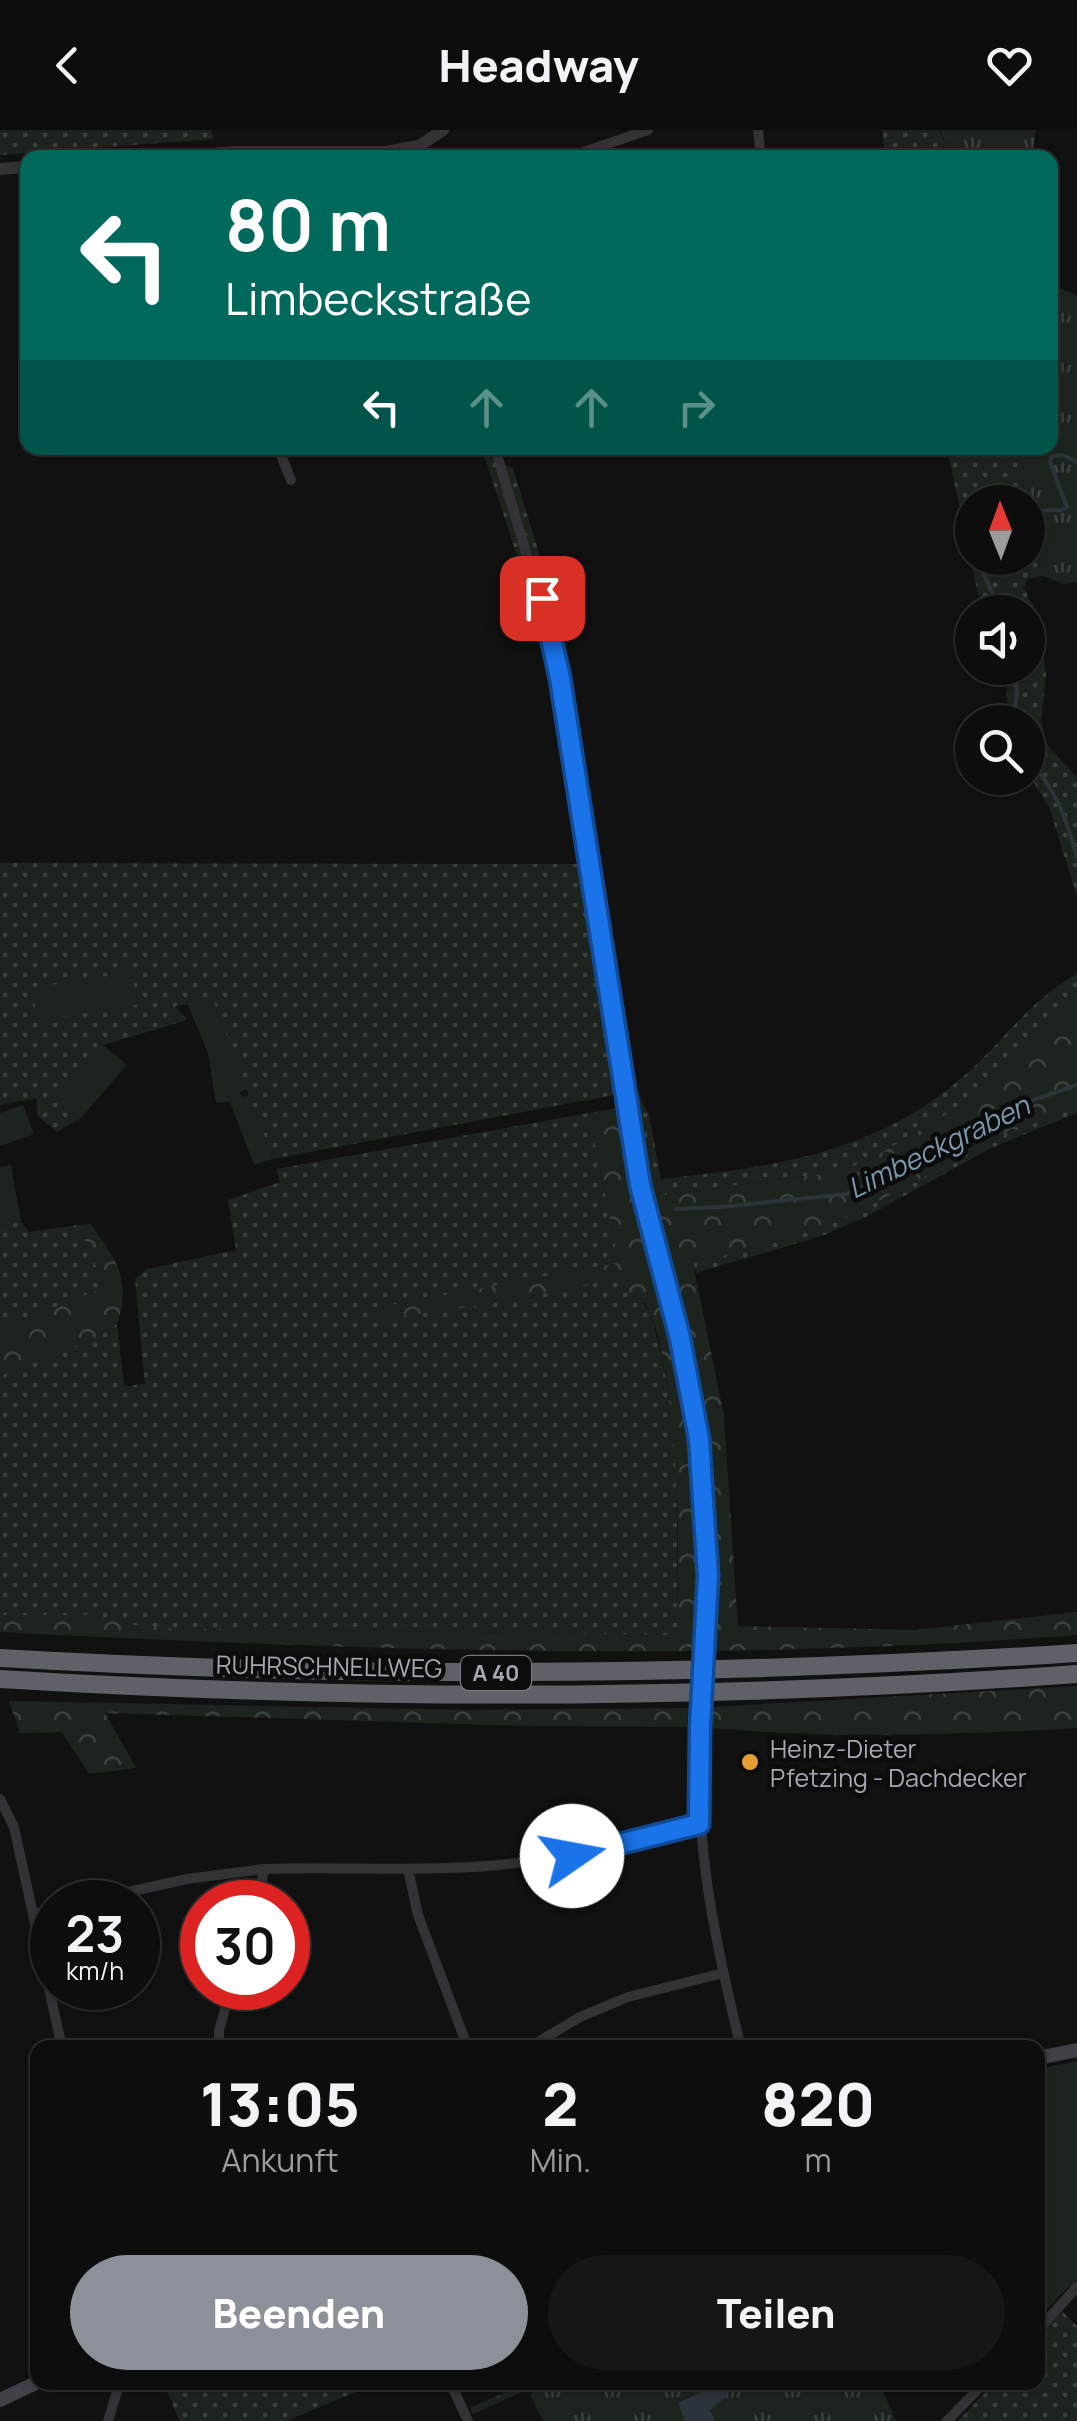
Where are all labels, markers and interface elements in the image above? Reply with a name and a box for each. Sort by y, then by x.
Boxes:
text: Headway [438,34,639,96]
icon: back [40,38,95,93]
icon: heart [982,38,1037,93]
text: 80 m [225,176,391,272]
icon: left [60,190,190,320]
text: Limbeckstraße [225,267,532,329]
icon: left [354,380,409,435]
icon: ahead [459,380,514,435]
icon: ahead [564,380,619,435]
icon: right [669,380,724,435]
north arrow [955,485,1045,575]
map controls [955,485,1045,795]
pin [500,556,585,641]
icon: arrive [515,571,570,626]
button: sound [955,595,1045,685]
button: search [955,705,1045,795]
water label: Limbeckgraben [841,1085,1036,1206]
street label: RUHRSCHNELLWEG [216,1647,442,1685]
road number: A 40 [461,1656,531,1690]
place label: Heinz-Dieter Pfetzing - Dachdecker [770,1731,1027,1795]
marker: Heinz-Dieter Pfetzing - Dachdecker [739,1751,761,1773]
position arrow [520,1804,624,1908]
speed limit sign: 30 [180,1880,310,2010]
text: 23 [66,1899,124,1967]
text: km/h [66,1953,124,1988]
text: 13:05 [200,2062,360,2144]
text: 2 [542,2062,579,2144]
text: 820 [761,2062,875,2144]
text: Ankunft [221,2138,339,2182]
text: Min. [530,2138,591,2182]
text: m [804,2138,832,2182]
button: Beenden [70,2255,528,2370]
button: Teilen [548,2255,1005,2370]

